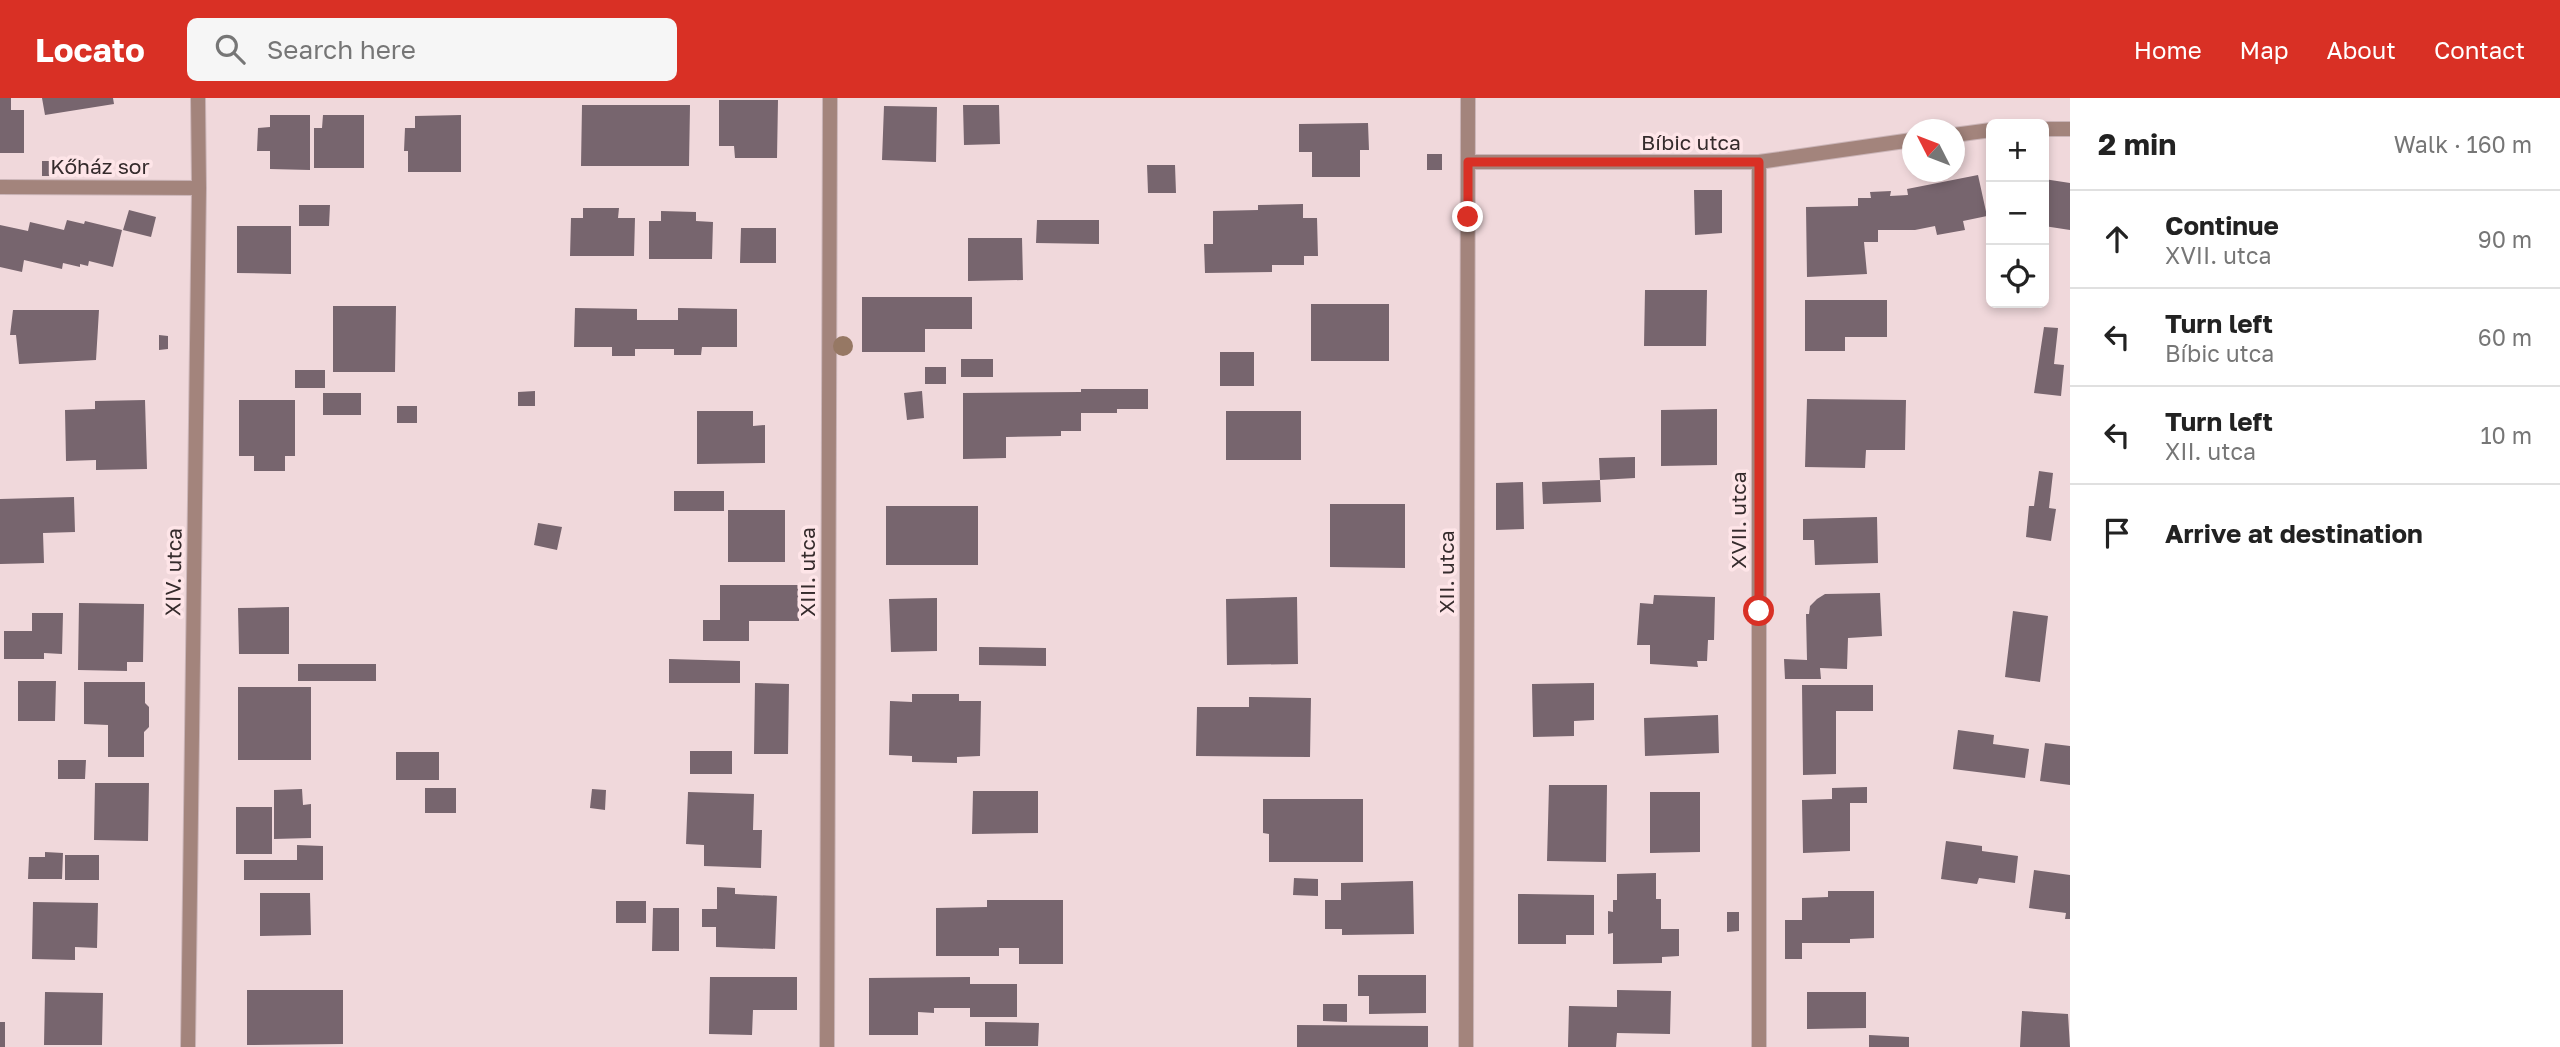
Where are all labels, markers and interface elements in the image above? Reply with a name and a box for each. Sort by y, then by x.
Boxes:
search box [187,18,677,81]
text: Locato [35,30,145,69]
icon: search [211,30,249,68]
text: Search here [267,34,416,65]
text: Home [2134,35,2202,64]
text: Map [2240,35,2289,64]
text: About [2327,35,2396,64]
text: Contact [2434,35,2525,64]
north arrow [1902,119,1965,182]
map controls [1986,119,2049,308]
button: + [1986,119,2049,182]
text: 2 min [2098,126,2176,162]
street label: Bíbic utca [1641,129,1741,155]
text: Walk · 160 m [2394,130,2532,158]
street label: Kőház sor [50,153,150,179]
button: − [1986,182,2049,245]
route end [1452,201,1483,232]
text: Continue [2165,210,2279,241]
icon: ahead [2098,220,2136,258]
text: 90 m [2478,225,2532,253]
text: XVII. utca [2165,241,2272,269]
button: locate [1986,245,2049,308]
text: Turn left [2165,308,2273,339]
icon: left [2098,318,2136,356]
text: 60 m [2478,323,2532,351]
text: Bíbic utca [2165,339,2274,367]
text: Turn left [2165,406,2273,437]
icon: left [2098,416,2136,454]
text: 10 m [2480,421,2532,449]
text: XII. utca [2165,437,2256,465]
street label: XVII. utca [1725,471,1751,569]
icon: arrive [2098,514,2136,552]
text: Arrive at destination [2165,518,2423,549]
street label: XIII. utca [794,527,820,617]
street label: XIV. utca [159,528,187,616]
street label: XII. utca [1433,530,1459,614]
route start [1743,595,1774,626]

